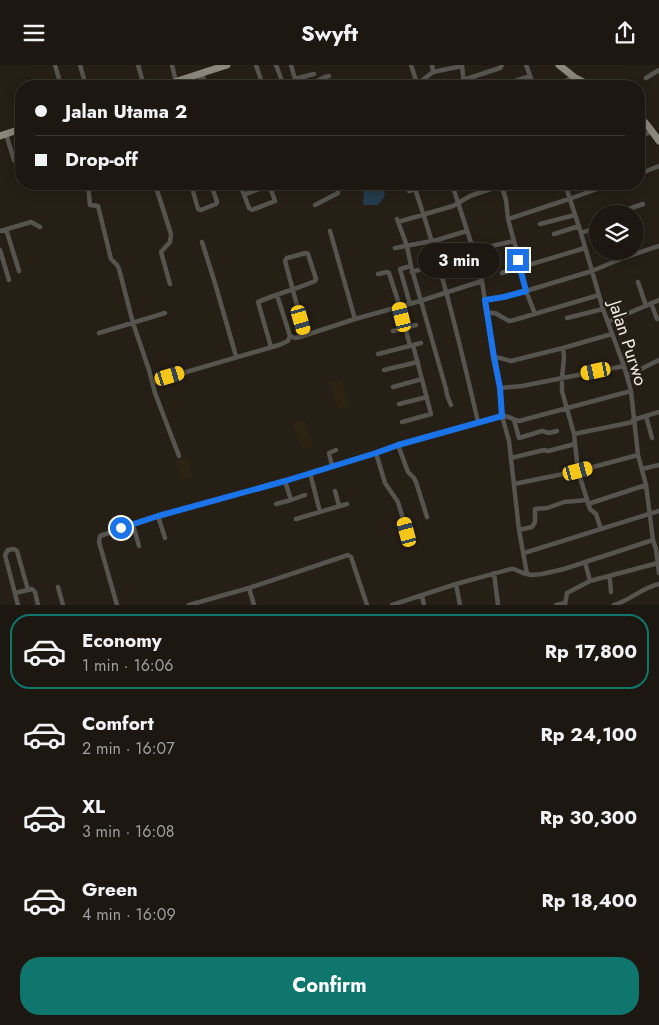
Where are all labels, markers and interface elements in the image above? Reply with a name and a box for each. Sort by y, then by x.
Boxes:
text: Swyft [301,17,358,49]
icon: menu [20,19,48,47]
icon: share [611,19,639,47]
text: Jalan Utama 2 [65,98,187,125]
text: Drop-off [65,146,138,173]
map controls [589,205,644,260]
button: layers [589,205,644,260]
callout: 3 min [418,243,500,277]
text: 3 min [438,249,480,272]
route end [507,249,529,271]
street label: Jalan Purwo [601,295,654,389]
car [391,301,412,333]
car [289,304,312,336]
car [579,361,612,381]
car [153,364,186,388]
car [561,460,594,482]
car [395,516,418,548]
route start [110,517,132,539]
text: Economy [82,627,162,654]
icon: car [22,629,67,674]
text: Rp 17,800 [545,638,637,665]
text: 1 min · 16:06 [82,654,173,677]
text: Comfort [82,710,154,737]
icon: car [22,712,67,757]
text: Rp 24,100 [541,721,637,748]
text: 2 min · 16:07 [82,737,175,760]
text: XL [82,793,105,820]
icon: car [22,795,67,840]
text: Rp 30,300 [540,804,637,831]
text: 3 min · 16:08 [82,820,175,843]
text: Green [82,876,138,903]
icon: car [22,878,67,923]
text: Rp 18,400 [541,887,637,914]
text: 4 min · 16:09 [82,903,176,926]
button: Confirm [20,957,639,1015]

